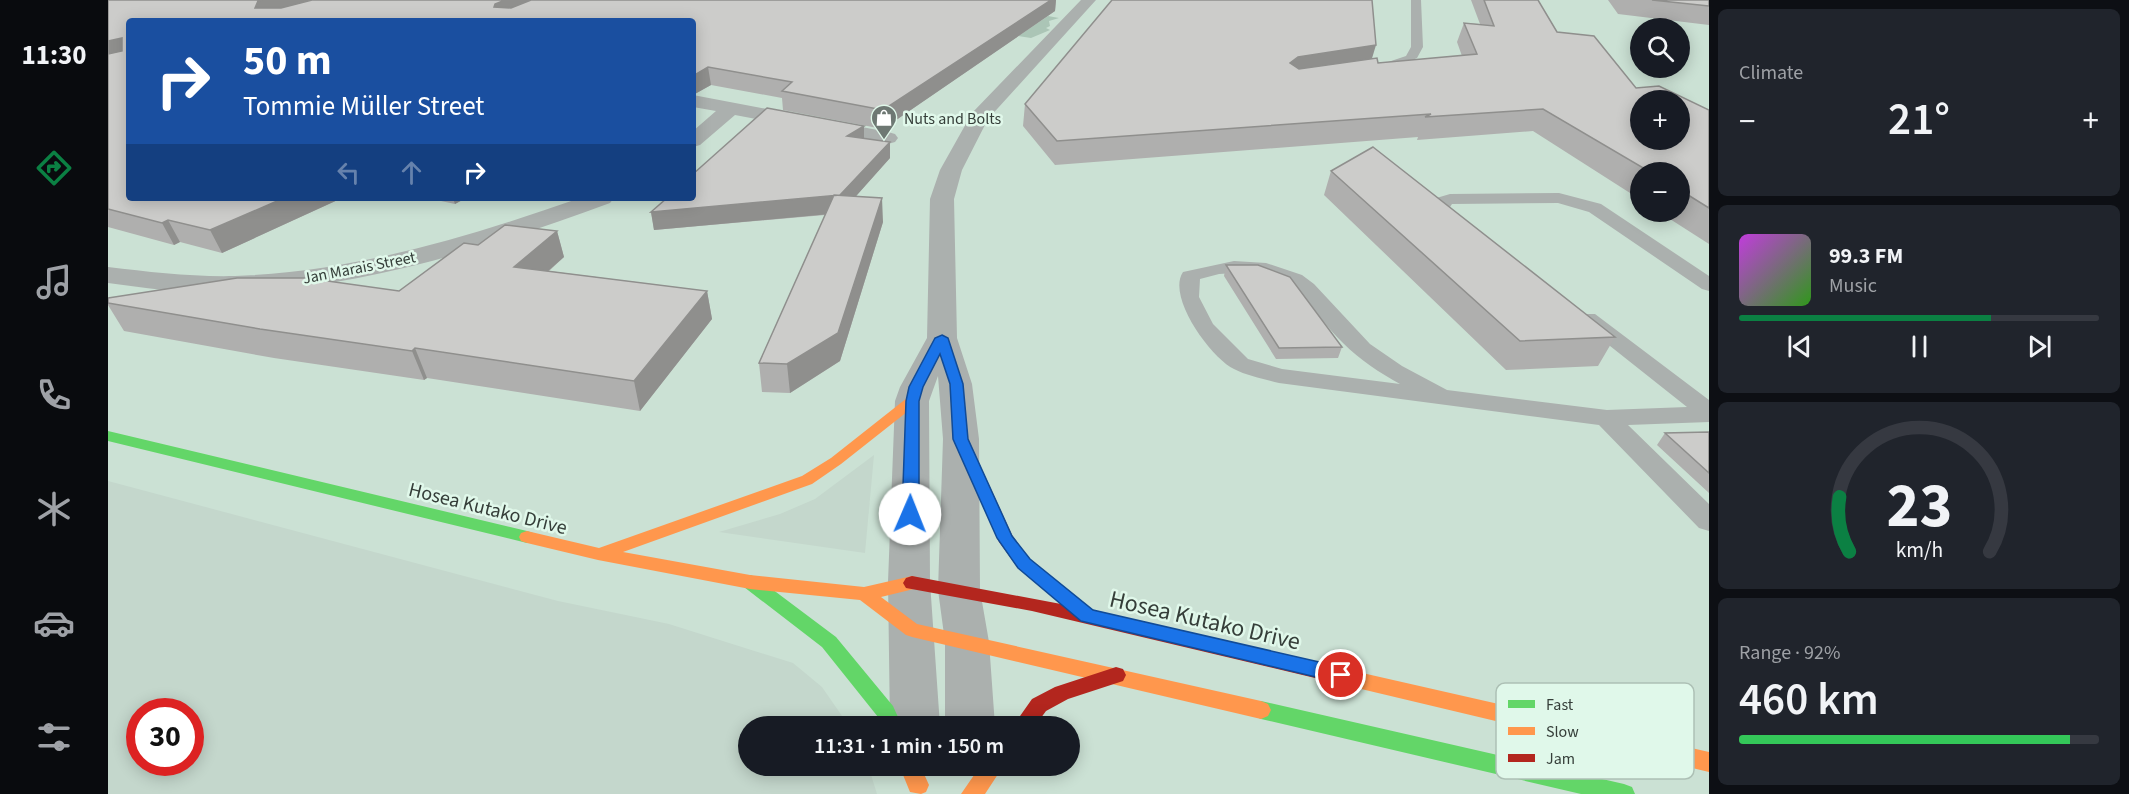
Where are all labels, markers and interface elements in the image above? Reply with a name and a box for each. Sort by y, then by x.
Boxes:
map controls [1630,18,1690,222]
button: search [1630,18,1690,78]
text: 50 m [243,31,332,91]
text: 11:30 [21,36,87,75]
icon: right [144,42,222,120]
text: Climate [1739,59,1803,87]
text: Tommie Müller Street [243,87,484,126]
text: 21° [1888,88,1950,152]
button: + [1630,90,1690,150]
text: − [1739,98,1755,145]
text: + [2083,98,2099,145]
shop icon: Nuts and Bolts [869,103,899,141]
place label: Nuts and Bolts [904,108,1002,130]
icon: directions [33,147,75,189]
icon: left [332,156,365,189]
icon: ahead [395,156,428,189]
icon: right [458,156,491,189]
button: − [1630,162,1690,222]
text: 99.3 FM [1829,240,1903,272]
street label: Jan Marais Street [301,246,418,290]
icon: music [33,261,75,303]
text: Music [1829,272,1877,300]
icon: previous [1783,330,1816,363]
icon: pause [1903,330,1936,363]
icon: next [2023,330,2056,363]
icon: phone [33,374,75,416]
text: 23 [1886,462,1952,551]
street label: Hosea Kutako Drive [406,476,570,542]
position arrow [878,482,942,546]
icon: climate [33,488,75,530]
text: km/h [1895,536,1943,567]
street label: Hosea Kutako Drive [1106,582,1304,659]
icon: car [33,602,75,644]
text: Range · 92% [1739,639,1840,667]
pin [1315,649,1366,700]
icon: arrive [1324,658,1357,691]
text: 460 km [1739,668,1879,732]
legend [1496,683,1694,779]
text: Fast [1546,694,1574,716]
speed limit sign: 30 [126,698,204,776]
icon: filters [33,716,75,758]
text: Slow [1546,721,1579,743]
text: 11:31 · 1 min · 150 m [814,730,1004,762]
text: Jam [1546,748,1575,770]

